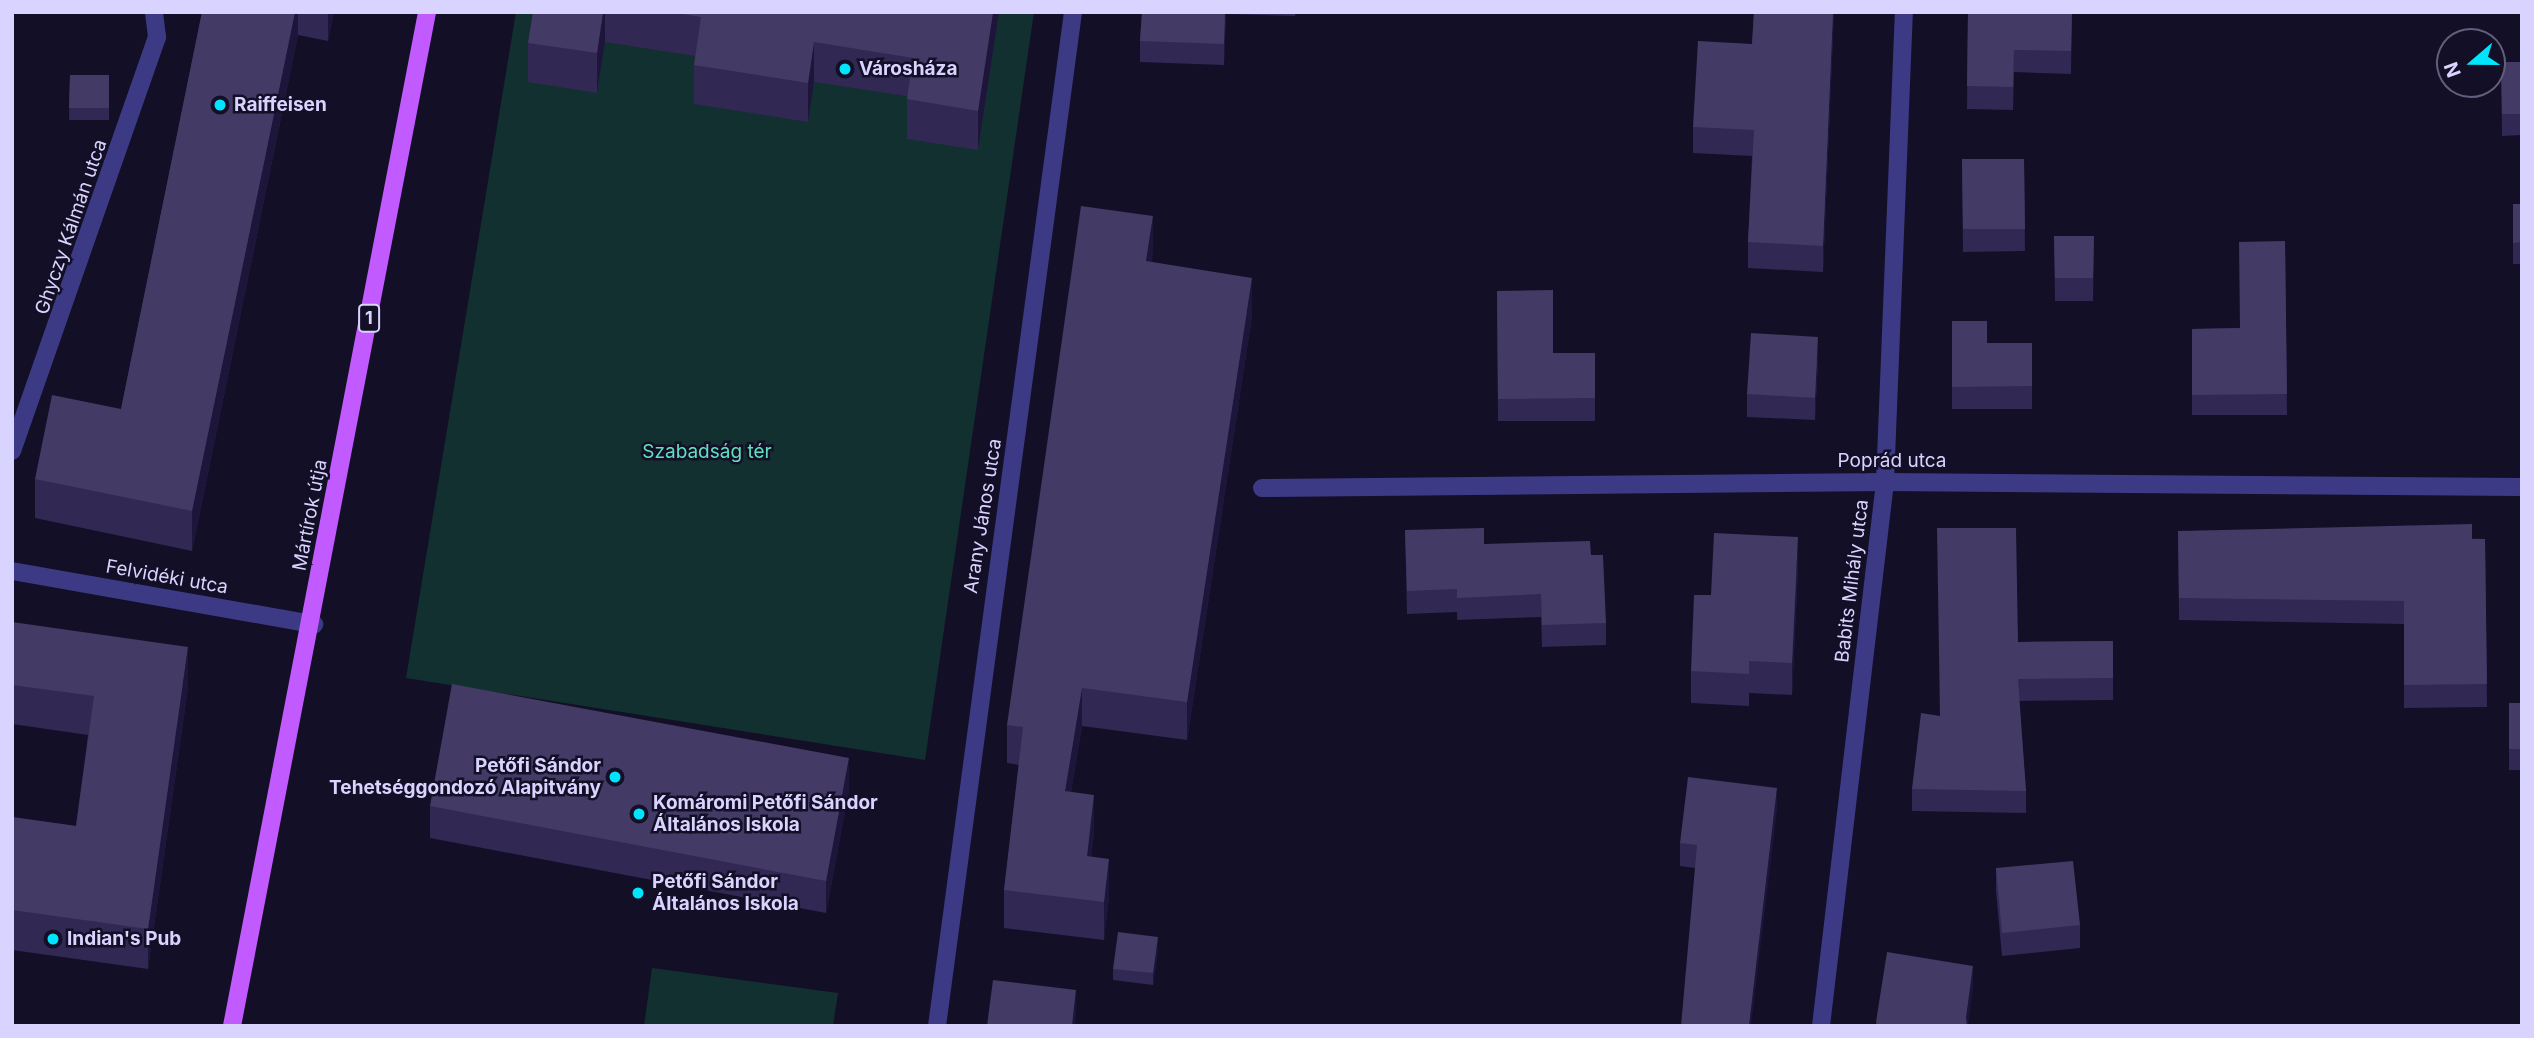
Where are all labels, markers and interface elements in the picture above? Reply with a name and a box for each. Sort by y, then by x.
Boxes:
north arrow [2436,28,2506,98]
place label: Városháza [859,58,957,80]
text: N [2439,59,2466,80]
marker: Városháza [837,61,853,77]
place label: Raiffeisen [234,94,327,116]
marker: Raiffeisen [212,97,228,113]
street label: Ghyczy Kálmán utca [30,137,112,317]
road number: 1 [357,304,381,332]
street label: Arany János utca [960,437,1006,595]
park label: Szabadság tér [642,441,772,463]
street label: Poprád utca [1838,450,1946,472]
street label: Mártírok útja [288,457,332,573]
street label: Babits Mihály utca [1831,498,1873,664]
street label: Felvidéki utca [104,555,230,599]
place label: Petőfi Sándor Tehetséggondozó Alapitvány [329,755,601,799]
marker: Petőfi Sándor Tehetséggondozó Alapitvány [607,769,623,785]
place label: Komáromi Petőfi Sándor Általános Iskola [653,792,878,836]
marker: Komáromi Petőfi Sándor Általános Iskola [631,806,647,822]
place label: Petőfi Sándor Általános Iskola [652,871,799,915]
marker: Petőfi Sándor Általános Iskola [630,885,646,901]
place label: Indian's Pub [67,928,181,950]
marker: Indian's Pub [45,931,61,947]

